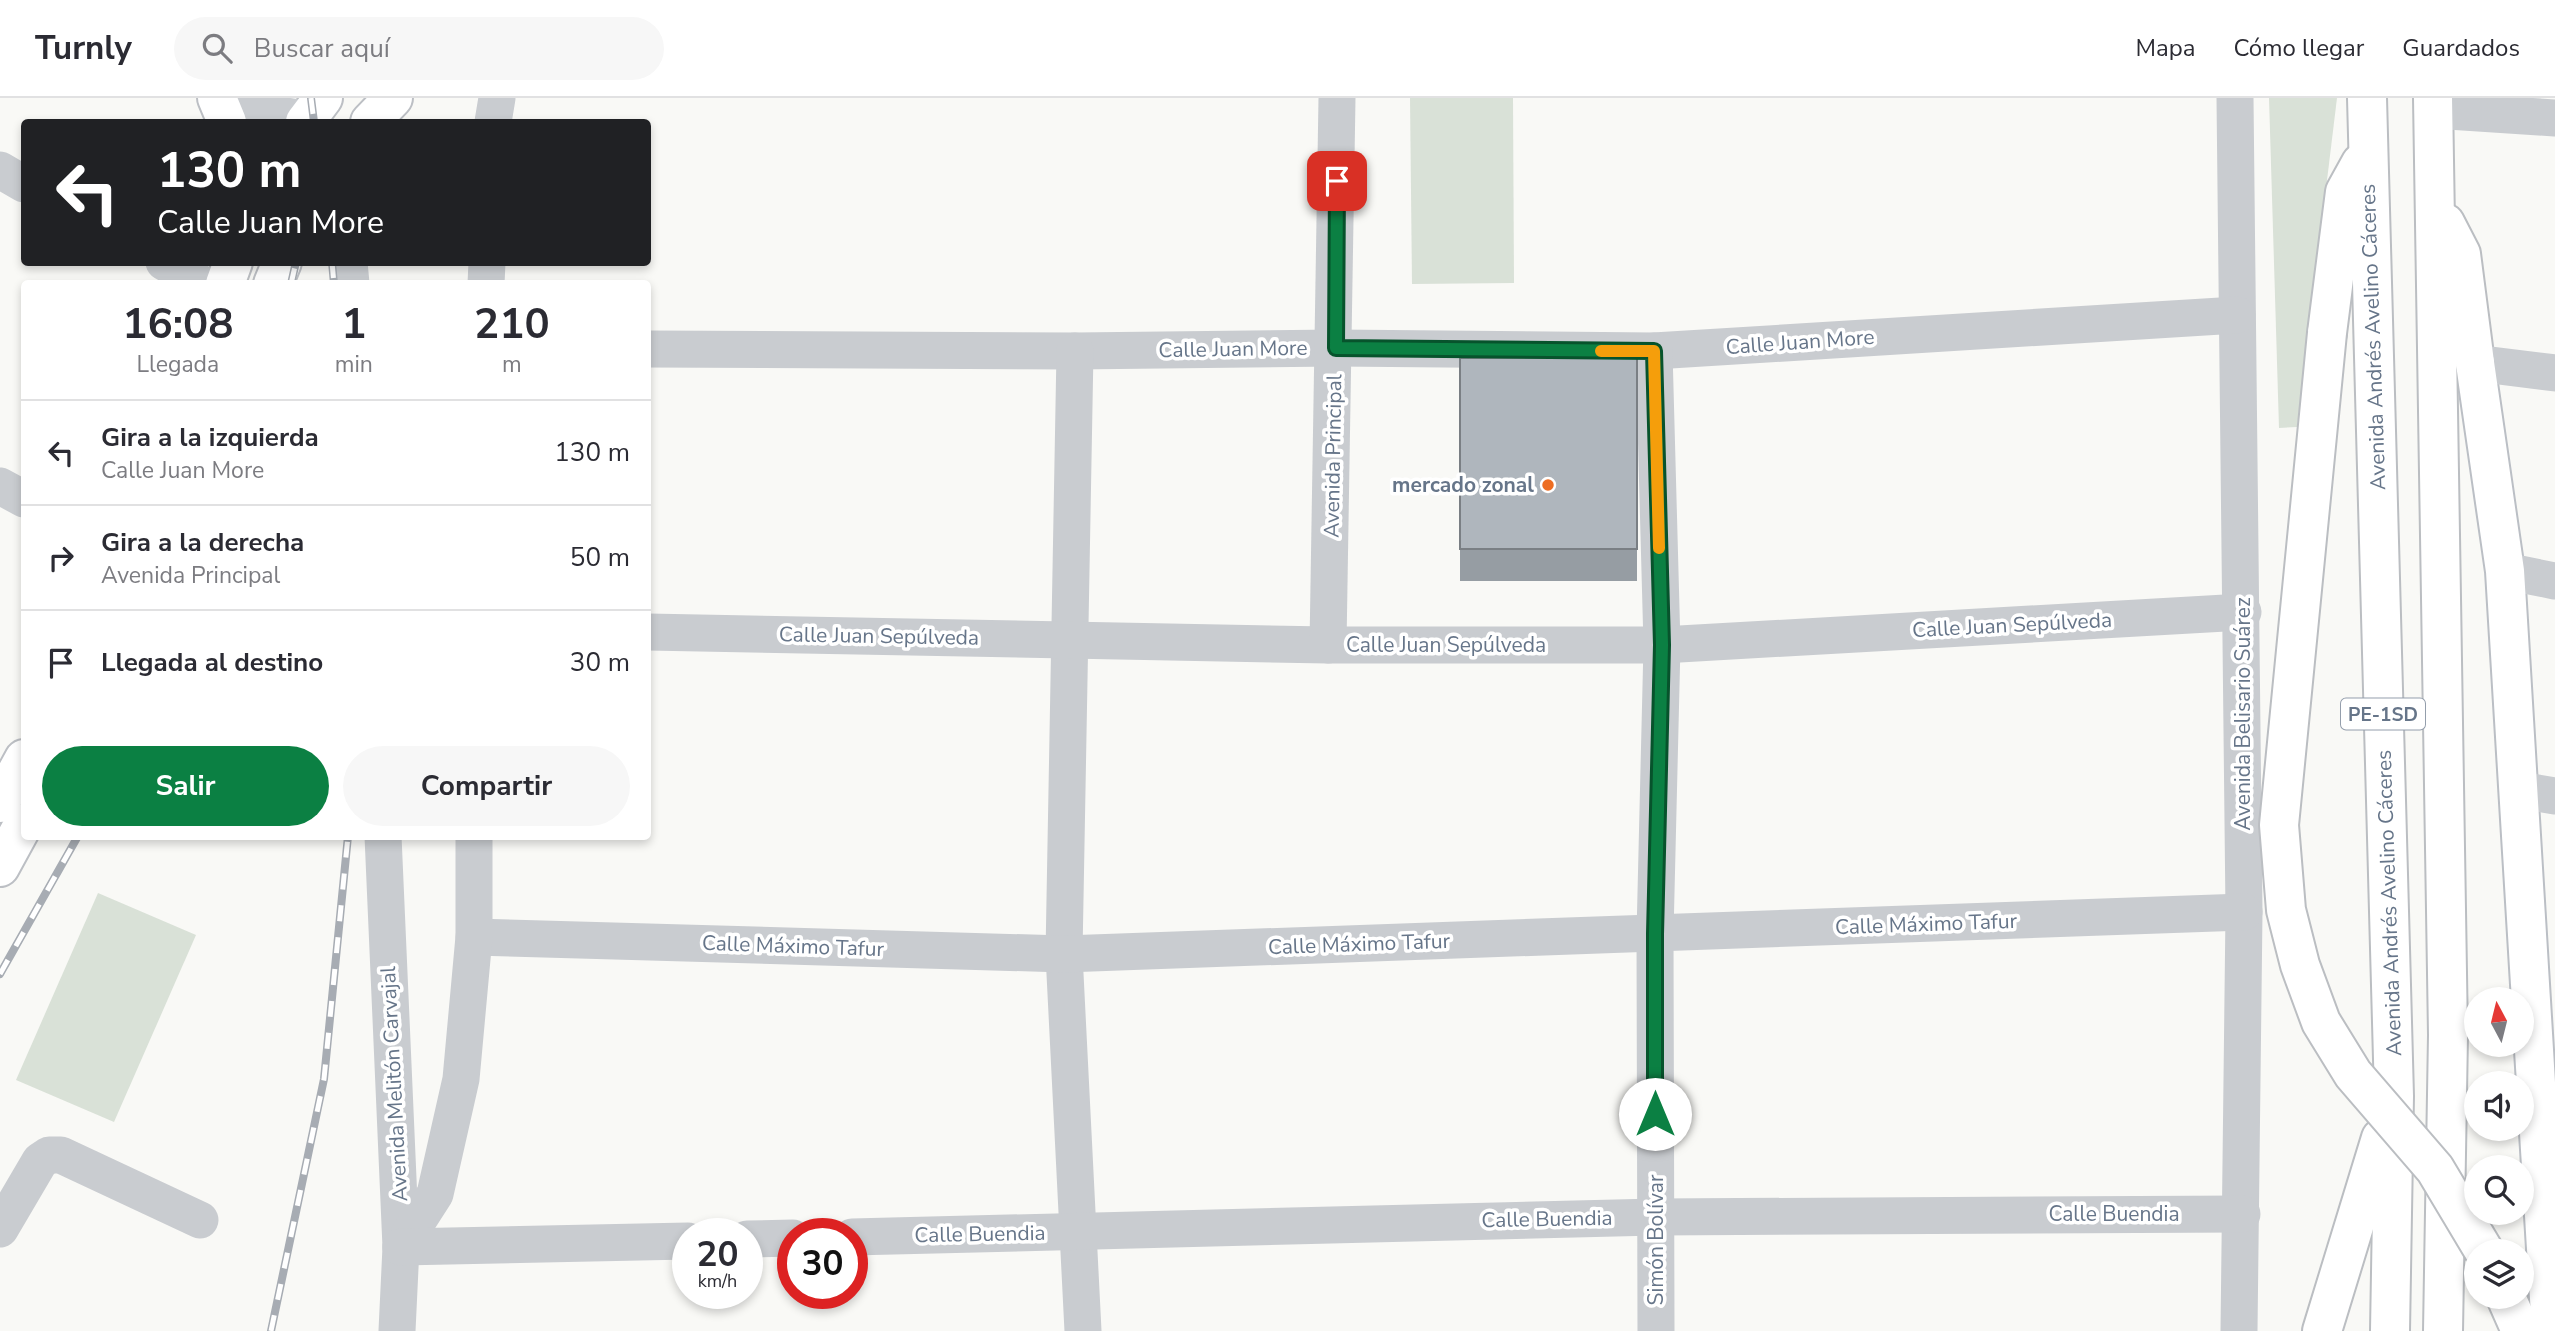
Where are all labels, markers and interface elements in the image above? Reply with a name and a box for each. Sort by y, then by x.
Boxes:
search box [174,17,664,80]
text: Turnly [35,26,132,71]
icon: search [198,29,236,67]
text: Buscar aquí [254,31,390,66]
text: Mapa [2135,32,2195,64]
text: Cómo llegar [2233,32,2364,64]
text: Guardados [2402,32,2520,64]
text: 130 m [157,137,301,204]
icon: left [42,147,133,238]
pin [1307,151,1367,211]
icon: arrive [1318,162,1356,200]
street label: Avenida Andrés Avelino Cáceres [2354,183,2392,491]
text: Calle Juan More [157,201,384,244]
text: 16:08 [122,296,233,353]
text: 1 [341,296,366,353]
text: 210 [474,296,550,353]
street label: Calle Juan More [1725,323,1875,361]
street label: Calle Juan More [1158,334,1308,364]
text: Llegada [137,349,219,380]
text: min [335,349,373,380]
text: m [502,349,522,380]
street label: Avenida Principal [1318,373,1348,538]
text: Gira a la izquierda [101,420,319,455]
icon: left [42,434,80,472]
text: 130 m [554,435,630,470]
text: Calle Juan More [101,455,264,486]
place label: mercado zonal [1392,471,1534,499]
marker: mercado zonal [1540,477,1556,493]
text: Gira a la derecha [101,525,304,560]
icon: right [42,539,80,577]
text: 50 m [570,540,630,575]
text: Avenida Principal [101,560,280,591]
street label: Avenida Belisario Suárez [2229,597,2257,831]
street label: Calle Juan Sepúlveda [1911,606,2113,644]
street label: Calle Juan Sepúlveda [779,620,979,652]
street label: Calle Juan Sepúlveda [1346,631,1546,659]
icon: arrive [42,644,80,682]
text: Llegada al destino [101,645,323,680]
text: 30 m [570,645,630,680]
road number: PE-1SD [2341,698,2425,730]
button: Salir [42,746,329,826]
button: Compartir [343,746,630,826]
street label: Avenida Andrés Avelino Cáceres [2370,749,2408,1057]
street label: Calle Máximo Tafur [1834,907,2018,941]
street label: Calle Máximo Tafur [1267,927,1451,961]
street label: Calle Máximo Tafur [701,929,885,963]
street label: Avenida Melitón Carvajal [374,965,414,1202]
north arrow [2464,987,2534,1057]
map controls [2464,987,2534,1309]
button: sound [2464,1071,2534,1141]
position arrow [1618,1077,1692,1151]
button: search [2464,1155,2534,1225]
street label: Simón Bolívar [1642,1174,1670,1305]
street label: Calle Buendia [2048,1200,2180,1228]
street label: Calle Buendia [1481,1204,1613,1234]
speed limit sign: 30 [777,1218,868,1309]
street label: Calle Buendia [914,1219,1046,1249]
text: 20 [696,1231,739,1278]
button: layers [2464,1239,2534,1309]
text: km/h [698,1269,737,1293]

